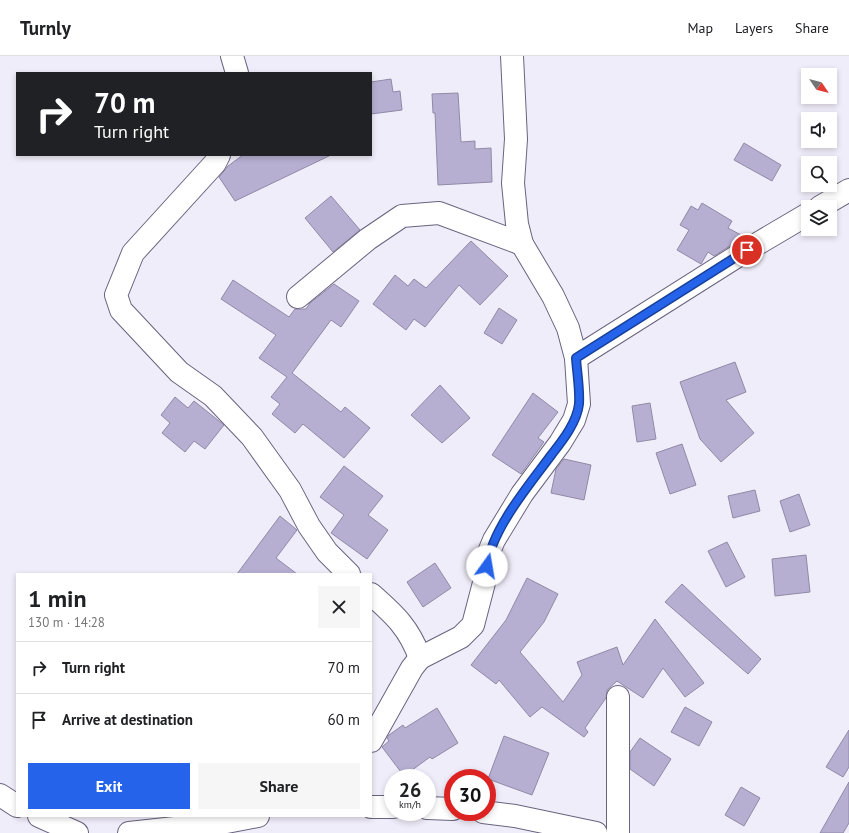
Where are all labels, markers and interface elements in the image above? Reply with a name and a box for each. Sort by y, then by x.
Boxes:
text: Turnly [20,16,71,40]
text: Map [687,19,713,37]
text: Layers [735,19,773,37]
text: Share [795,19,829,37]
north arrow [801,68,837,104]
map controls [801,68,837,236]
text: 70 m [94,84,155,121]
icon: right [28,88,80,140]
button: sound [801,112,837,148]
text: Turn right [94,120,169,143]
button: search [801,156,837,192]
button: layers [801,200,837,236]
pin [730,233,764,267]
icon: arrive [736,239,758,261]
position arrow [466,545,508,587]
text: 1 min [28,583,87,614]
button: close [318,586,360,628]
text: 130 m · 14:28 [28,614,105,631]
icon: right [28,657,50,679]
text: Turn right [62,658,125,677]
text: 70 m [327,658,360,677]
icon: arrive [28,709,50,731]
text: Arrive at destination [62,710,193,729]
text: 60 m [327,710,360,729]
button: Exit [28,763,190,809]
button: Share [198,763,360,809]
speed limit sign: 30 [444,769,496,821]
text: 26 [399,777,421,803]
text: km/h [399,798,421,811]

